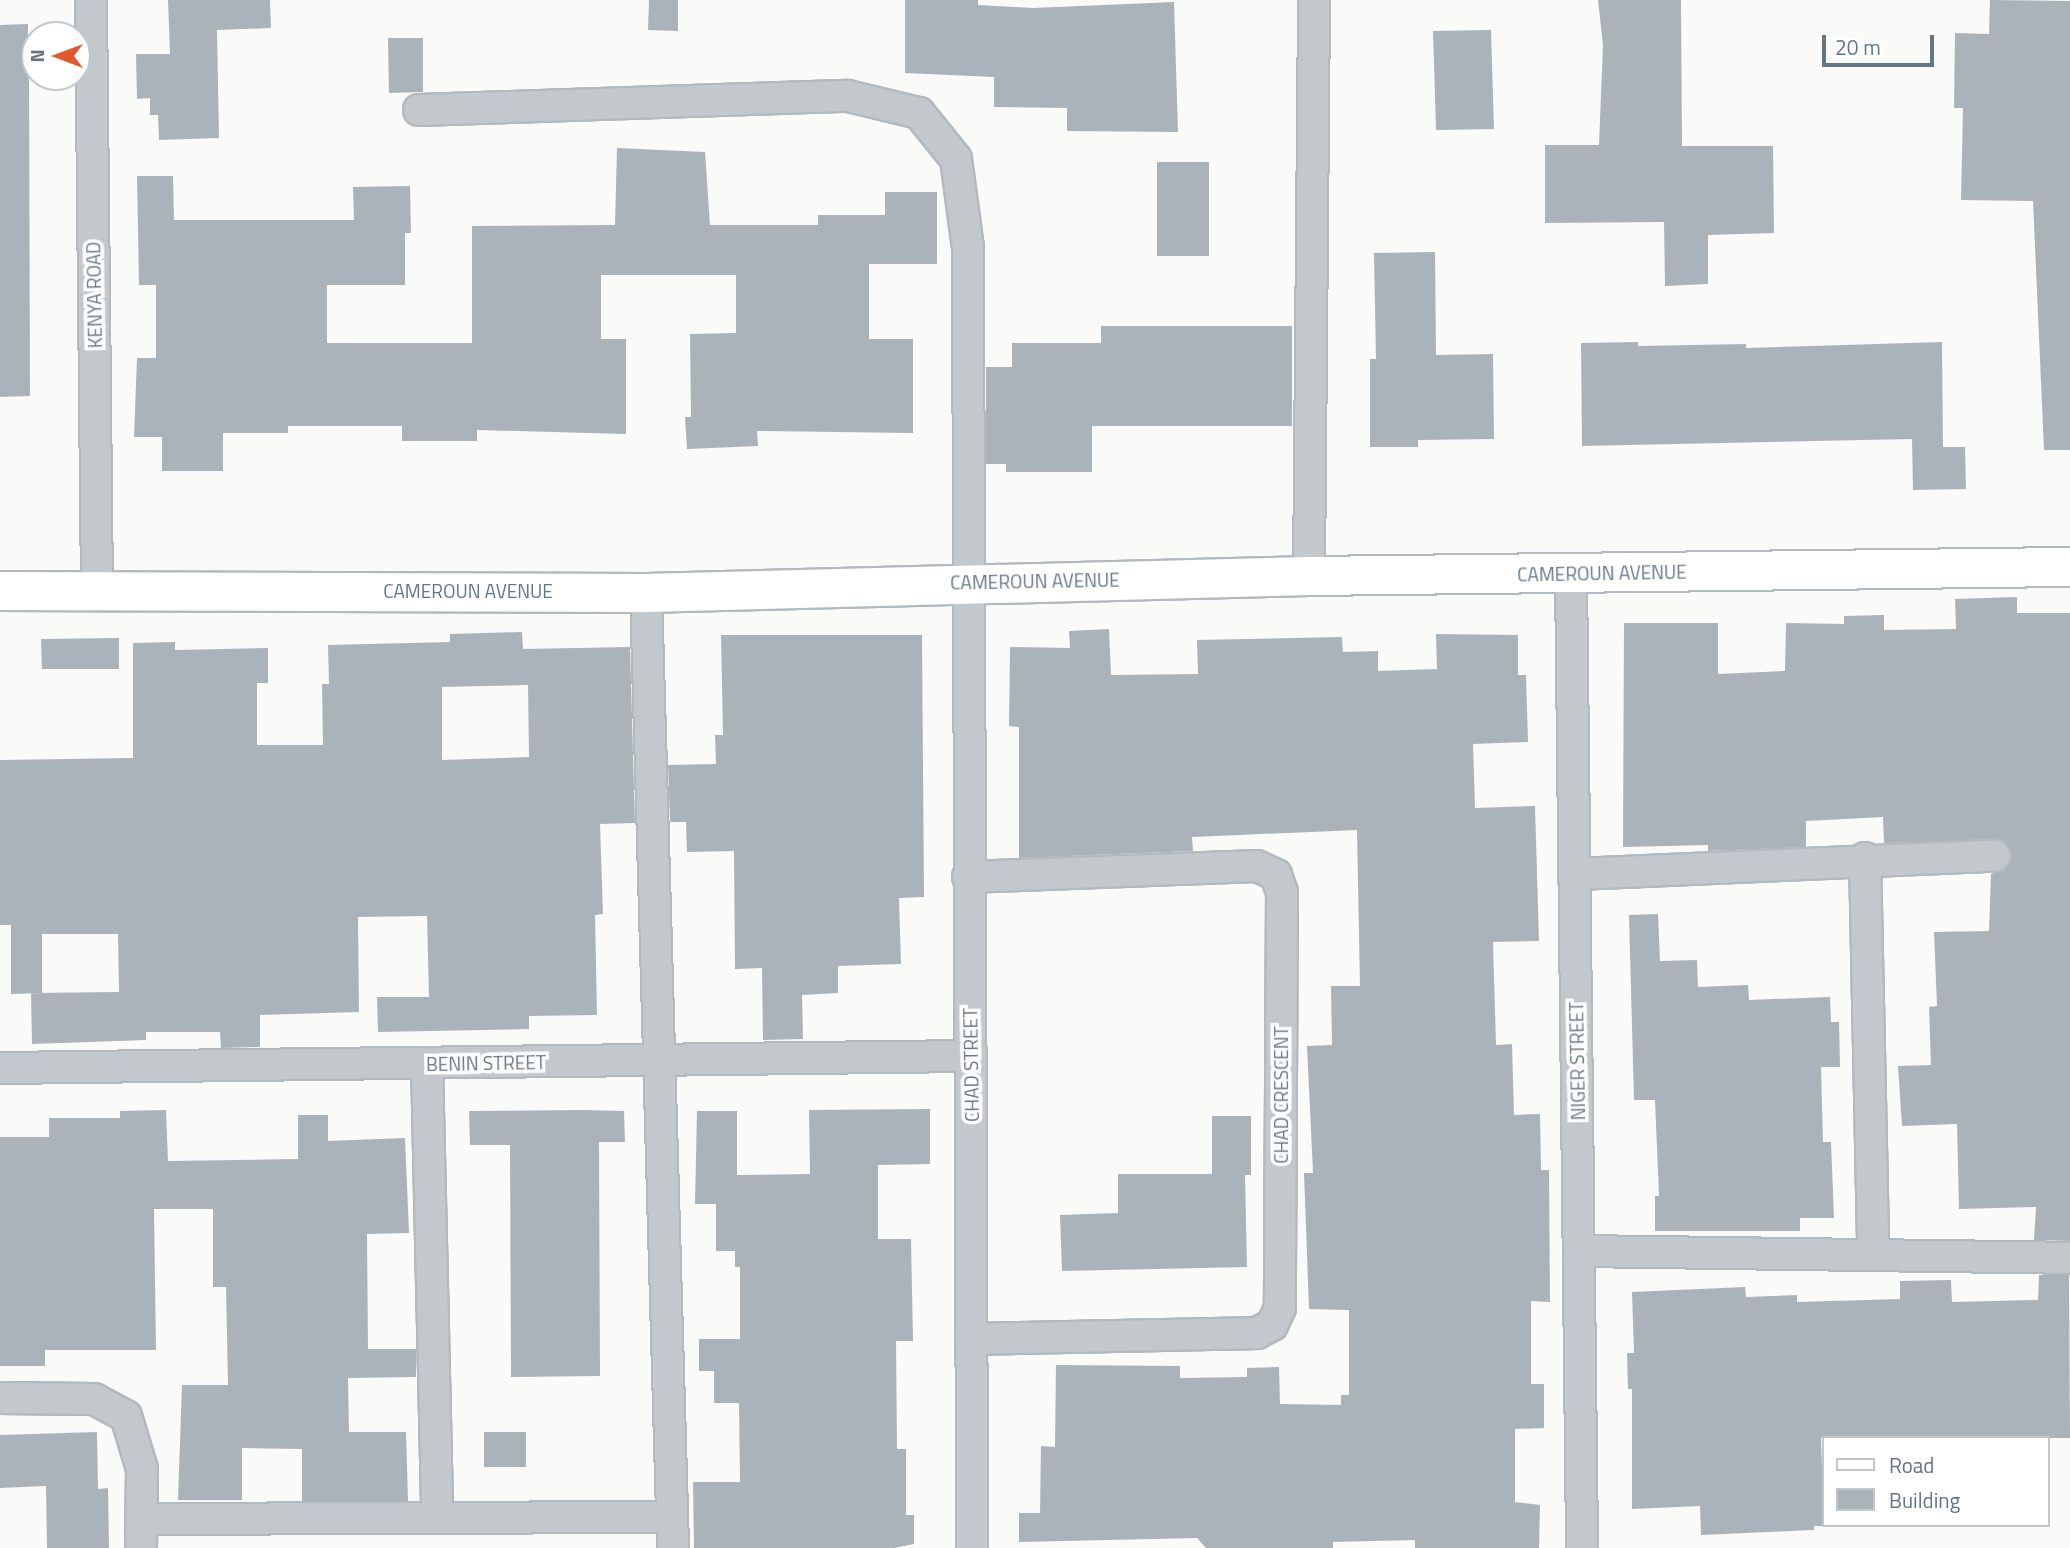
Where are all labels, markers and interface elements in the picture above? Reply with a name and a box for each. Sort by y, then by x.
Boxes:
north arrow [21,21,91,91]
scale bar [1825,21,1937,65]
text: 20 m [1835,31,1881,63]
text: N [22,49,51,63]
street label: KENYA ROAD [82,242,106,348]
street label: CAMEROUN AVENUE [1517,560,1687,586]
street label: CAMEROUN AVENUE [950,568,1120,594]
street label: CAMEROUN AVENUE [383,580,553,602]
street label: NIGER STREET [1565,1002,1589,1120]
street label: CHAD STREET [959,1008,983,1122]
street label: CHAD CRESCENT [1270,1026,1292,1164]
street label: BENIN STREET [426,1051,546,1075]
legend [1822,1436,2049,1527]
text: Road [1889,1449,1934,1481]
text: Building [1889,1484,1960,1516]

